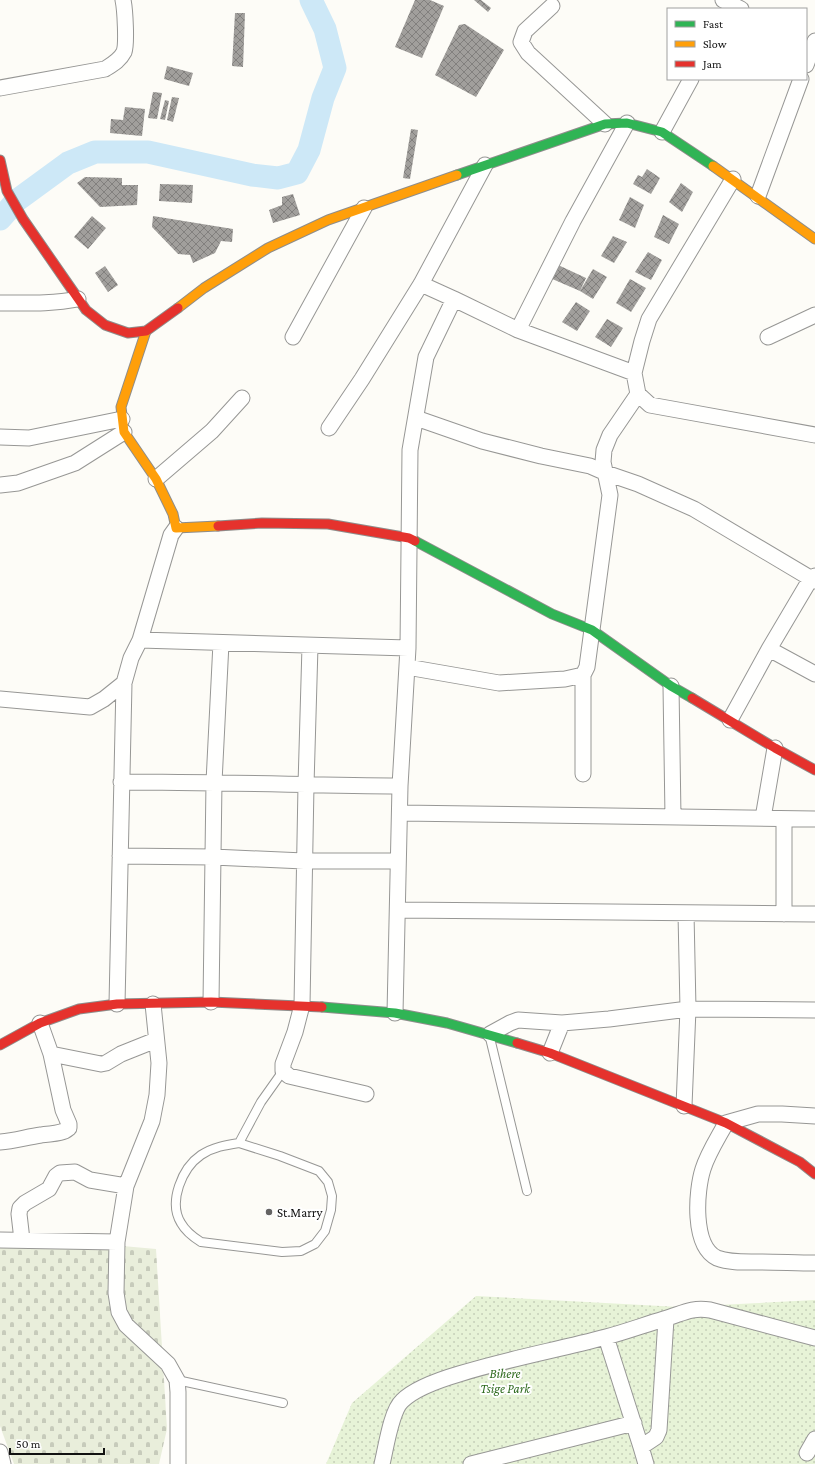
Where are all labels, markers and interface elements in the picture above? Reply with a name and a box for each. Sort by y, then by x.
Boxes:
legend [667,8,807,80]
text: Fast [703,17,724,31]
text: Slow [703,37,727,51]
text: Jam [702,57,722,71]
place label: St.Marry [277,1205,323,1220]
marker: St.Marry [264,1207,274,1217]
park label: Bihere Tsige Park [480,1366,531,1396]
scale bar [10,1430,104,1456]
text: 50 m [16,1437,41,1451]

